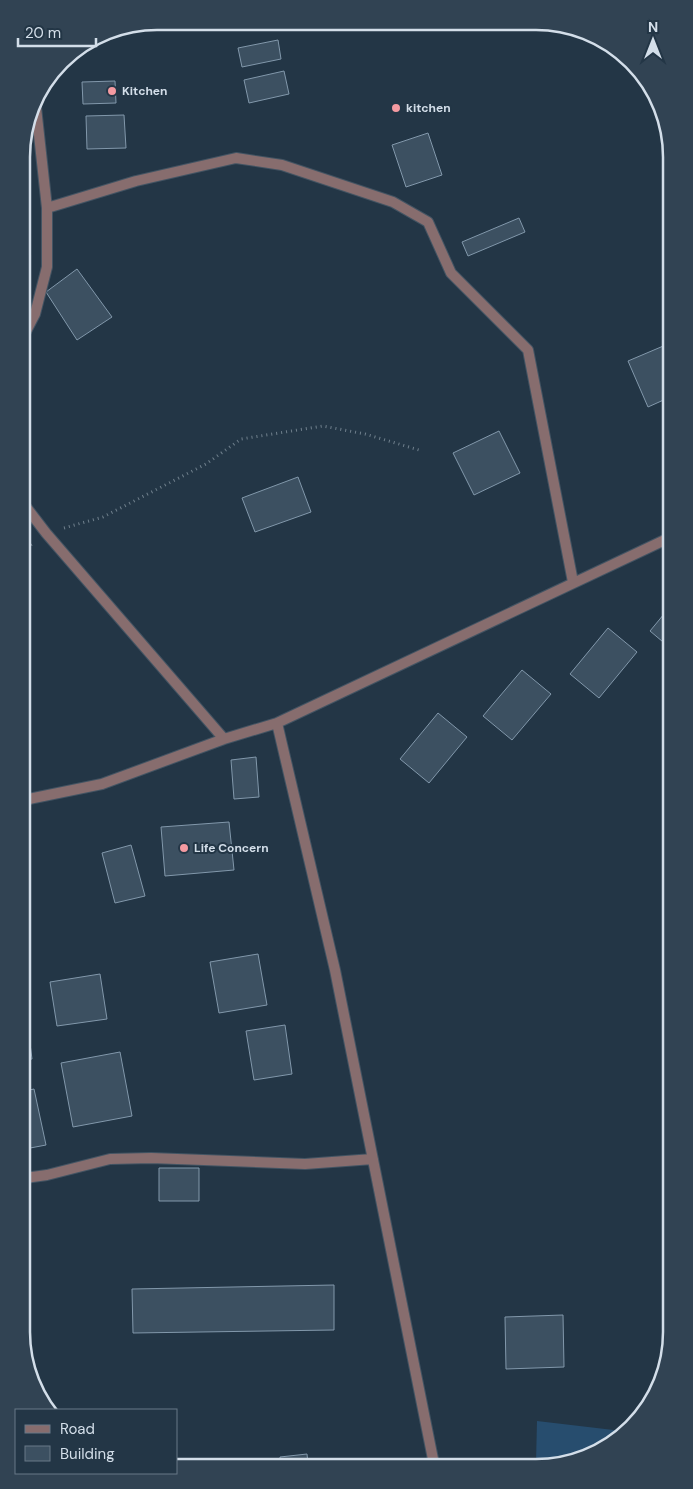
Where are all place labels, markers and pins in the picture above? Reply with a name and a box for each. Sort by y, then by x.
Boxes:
place label: Kitchen [122,83,168,99]
marker: Kitchen [106,85,118,97]
place label: kitchen [406,100,451,116]
marker: kitchen [390,102,402,114]
place label: Life Concern [194,840,269,856]
marker: Life Concern [178,842,190,854]

